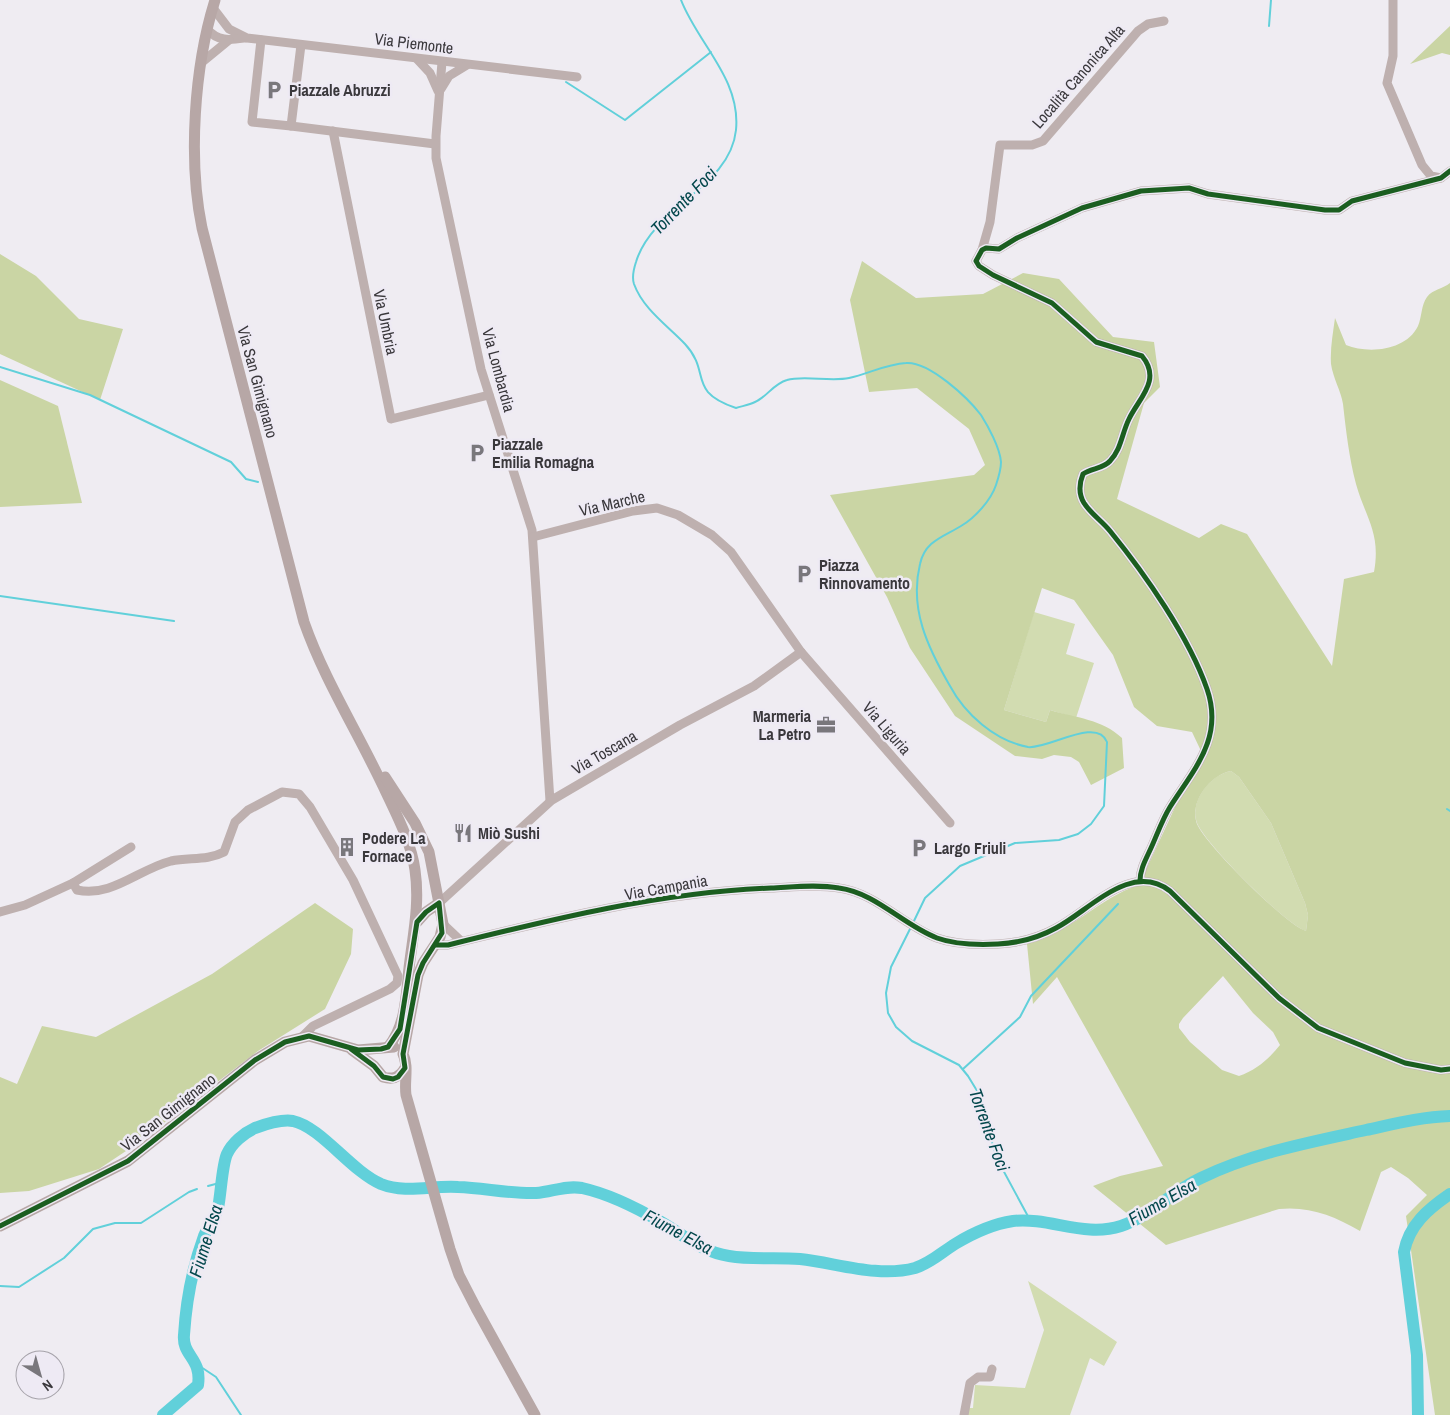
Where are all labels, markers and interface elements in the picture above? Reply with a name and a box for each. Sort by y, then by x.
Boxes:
street label: Località Canonica Alta [1027,19,1130,133]
street label: Via Piemonte [373,27,455,59]
parking icon: Piazzale Abruzzi [263,79,285,101]
place label: Piazzale Abruzzi [289,79,391,101]
water label: Torrente Foci [645,161,723,240]
street label: Via Umbria [368,287,404,357]
street label: Via San Gimignano [232,324,284,440]
street label: Via Lombardia [477,326,521,415]
place label: Piazzale Emilia Romagna [492,433,595,473]
parking icon: Piazzale Emilia Romagna [466,442,488,464]
street label: Via Marche [577,485,647,521]
place label: Piazza Rinnovamento [819,554,910,594]
parking icon: Piazza Rinnovamento [793,563,815,585]
street label: Via Liguria [858,697,917,760]
place label: Marmeria La Petro [753,705,812,745]
office icon: Marmeria La Petro [815,714,837,736]
street label: Via Toscana [567,724,641,779]
restaurant icon: Miò Sushi [452,822,474,844]
place label: Miò Sushi [478,822,540,844]
place label: Podere La Fornace [362,827,426,867]
building icon: Podere La Fornace [336,836,358,858]
parking icon: Largo Friuli [908,837,930,859]
place label: Largo Friuli [934,837,1006,859]
street label: Via Campania [623,869,710,905]
street label: Via San Gimignano [116,1068,220,1156]
water label: Torrente Foci [963,1085,1016,1175]
water label: Fiume Elsa [1123,1172,1200,1231]
water label: Fiume Elsa [183,1202,228,1280]
water label: Fiume Elsa [639,1203,717,1260]
north arrow [15,1350,65,1400]
text: N [39,1376,57,1395]

